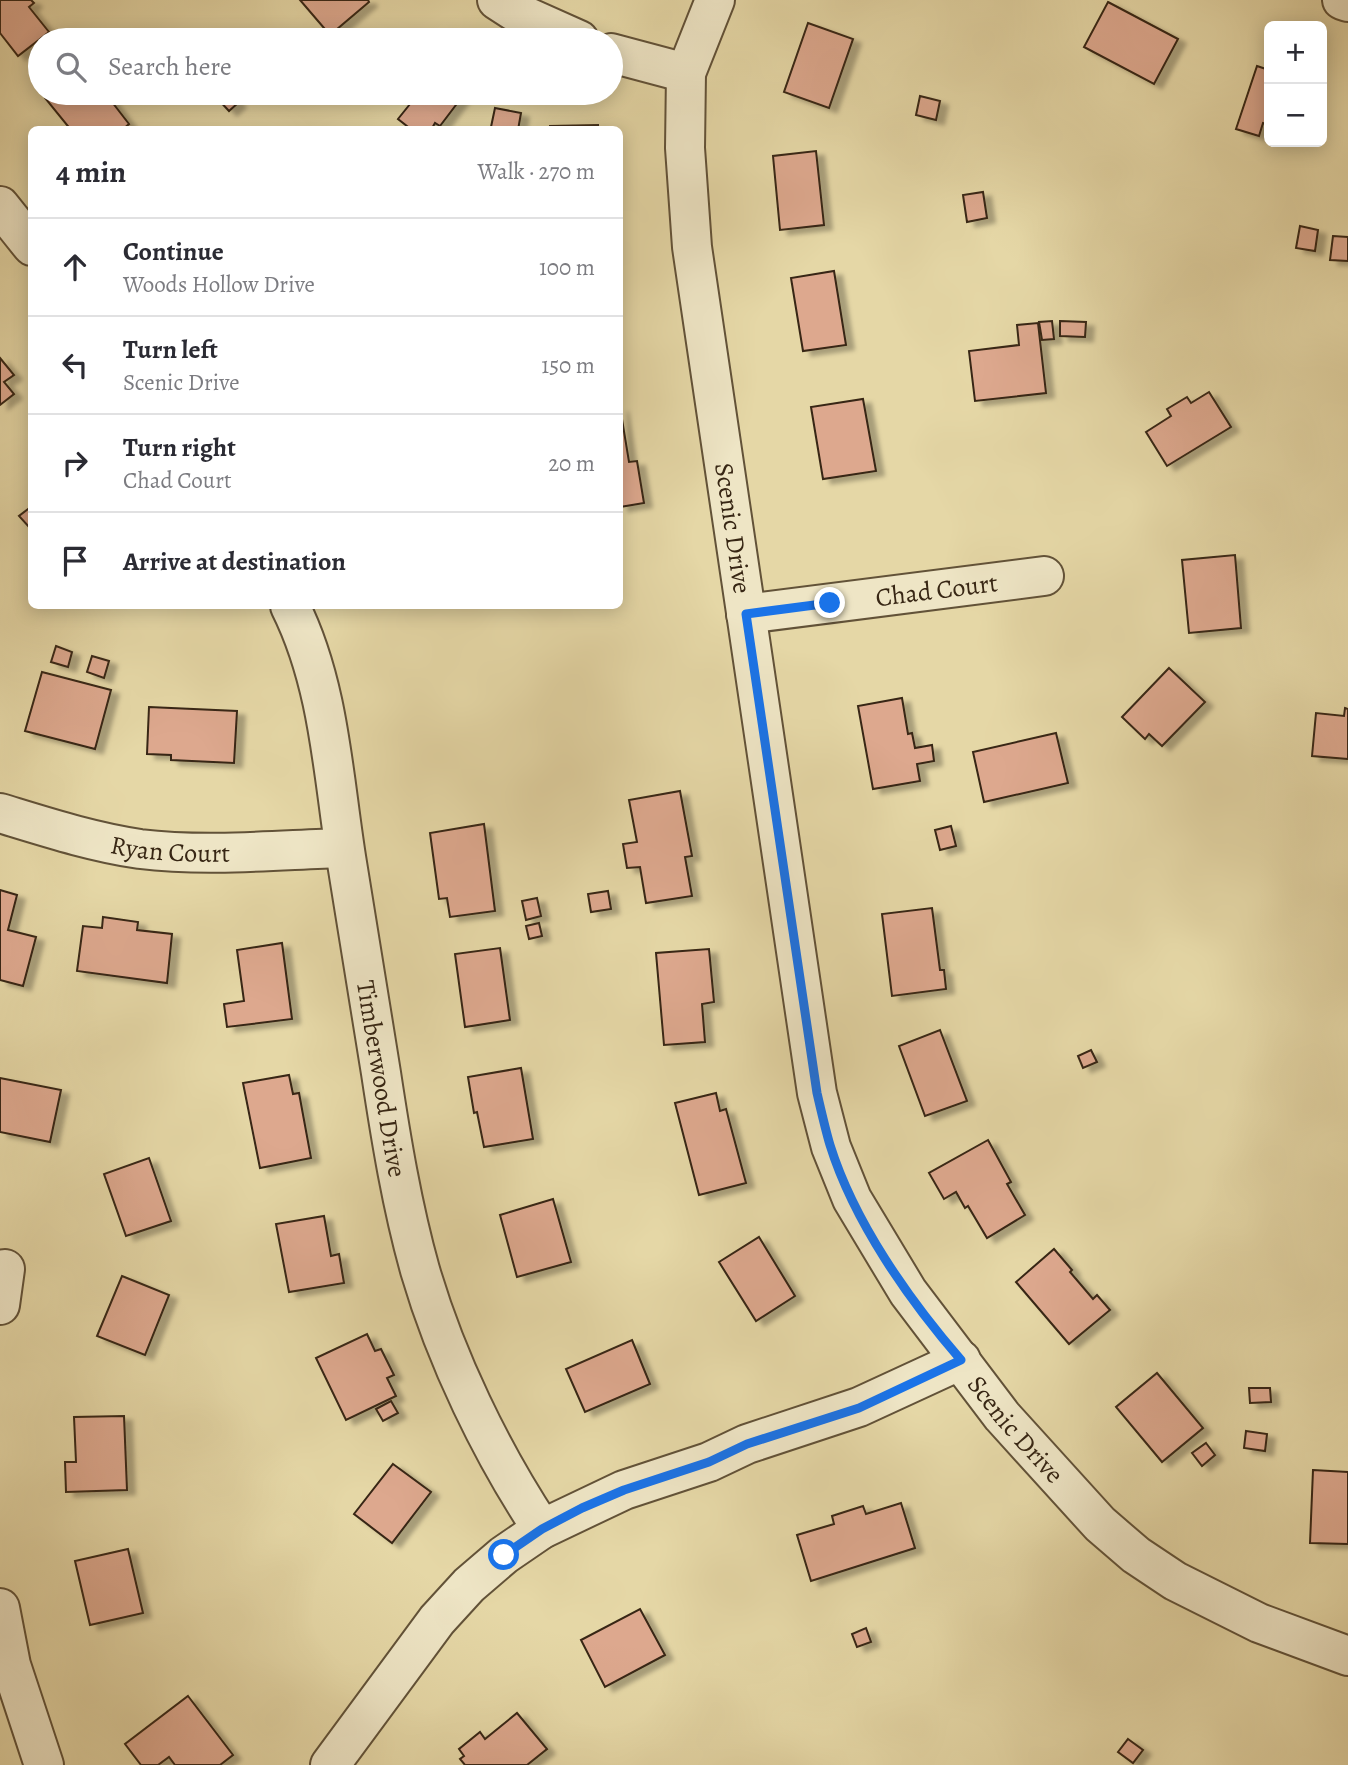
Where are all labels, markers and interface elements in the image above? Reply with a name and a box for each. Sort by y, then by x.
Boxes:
map controls [1264,21,1327,147]
button: + [1264,21,1327,84]
search box [28,28,623,105]
icon: search [52,48,90,86]
text: Search here [108,49,232,84]
button: − [1264,84,1327,147]
text: 4 min [56,152,126,192]
text: Walk · 270 m [477,156,595,187]
text: Continue [123,234,224,269]
icon: ahead [56,248,94,286]
text: 100 m [539,252,595,283]
text: Woods Hollow Drive [123,269,315,300]
text: Turn left [123,332,218,367]
icon: left [56,346,94,384]
text: 150 m [541,350,595,381]
text: Scenic Drive [123,367,239,398]
text: Turn right [123,430,236,465]
icon: right [56,444,94,482]
text: 20 m [548,448,595,479]
street label: Scenic Drive [707,460,760,596]
text: Chad Court [123,465,232,496]
icon: arrive [56,542,94,580]
text: Arrive at destination [123,544,346,579]
street label: Chad Court [873,565,1000,615]
route end [814,587,845,618]
street label: Ryan Court [108,827,231,870]
street label: Timberwood Drive [348,978,416,1180]
street label: Scenic Drive [960,1368,1072,1491]
route start [488,1539,519,1570]

